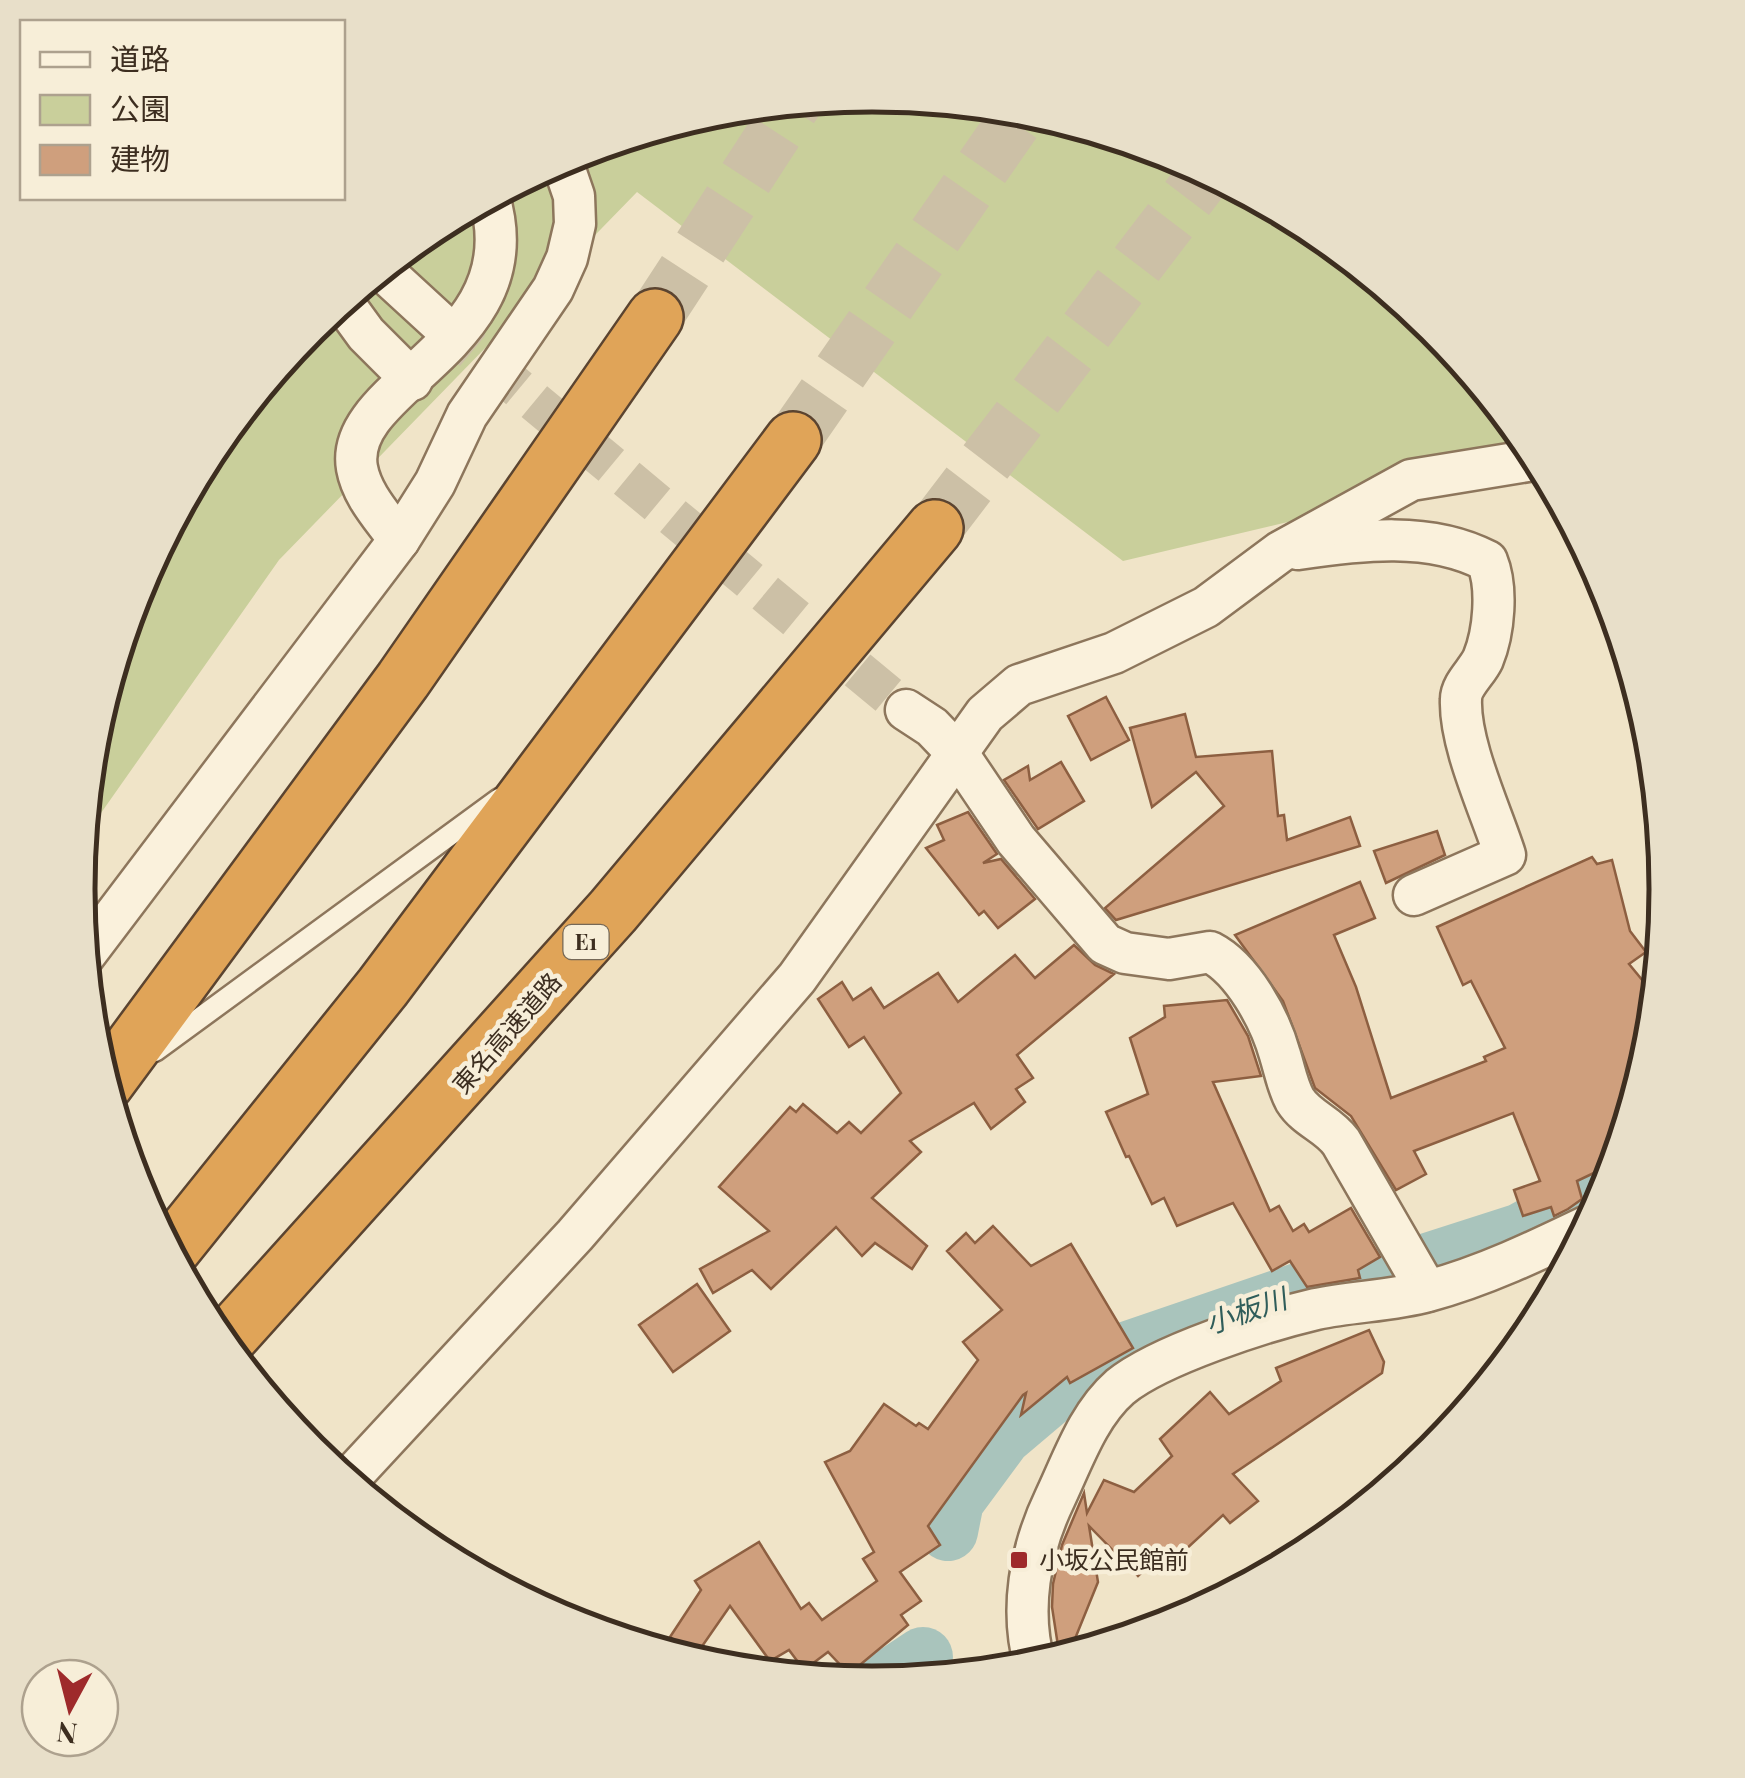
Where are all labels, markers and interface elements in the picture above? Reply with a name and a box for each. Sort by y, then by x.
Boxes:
legend [20,20,345,200]
text: 道路 [110,38,170,78]
text: 公園 [110,88,170,128]
text: 建物 [110,138,170,178]
road number: E1 [564,925,608,959]
street label: 東名高速道路 [444,965,568,1099]
water label: 小板川 [1200,1277,1294,1341]
place label: 小坂公民館前 [1039,1542,1189,1575]
marker: 小坂公民館前 [1008,1549,1030,1571]
north arrow [20,1658,120,1758]
text: N [54,1715,79,1754]

